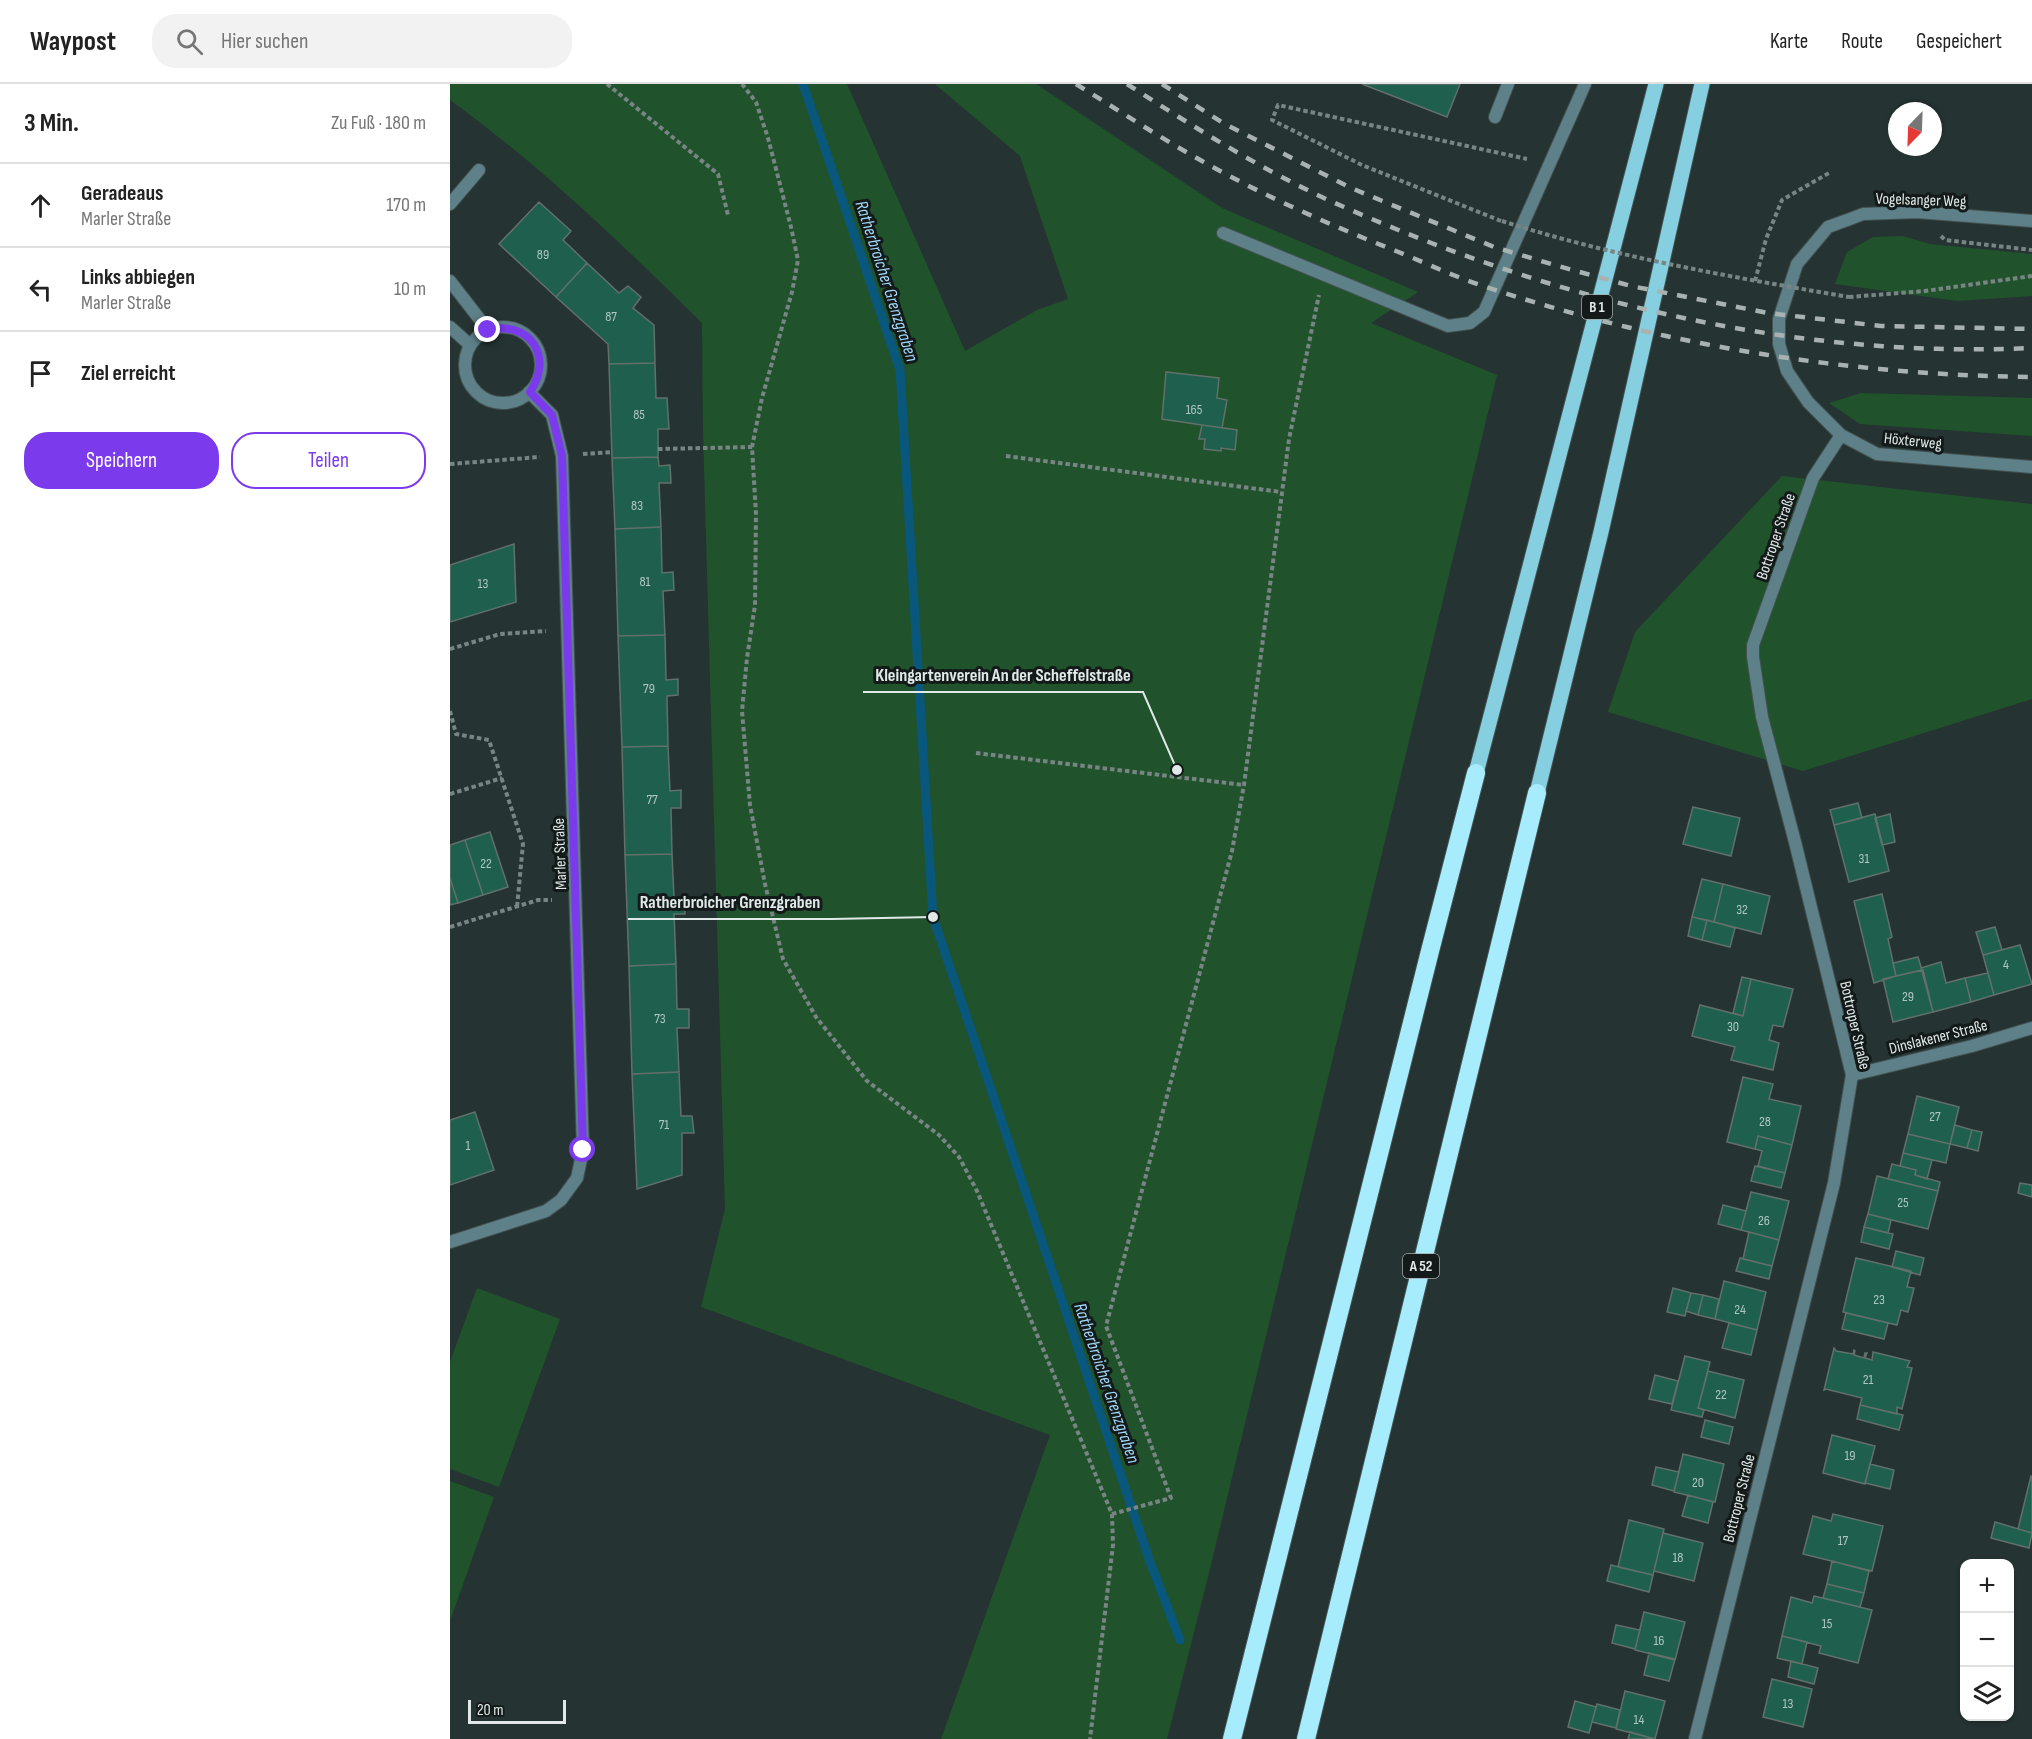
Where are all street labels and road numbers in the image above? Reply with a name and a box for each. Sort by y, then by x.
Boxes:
street label: Vogelsanger Weg [1875,189,1967,212]
road number: B 1 [1582,295,1612,319]
street label: Höxterweg [1883,429,1943,454]
street label: Bottroper Straße [1753,491,1800,582]
street label: Marler Straße [550,818,571,890]
street label: Bottroper Straße [1835,979,1874,1071]
street label: Dinslakener Straße [1887,1016,1989,1059]
road number: A 52 [1403,1254,1439,1278]
street label: Bottroper Straße [1719,1452,1760,1544]

